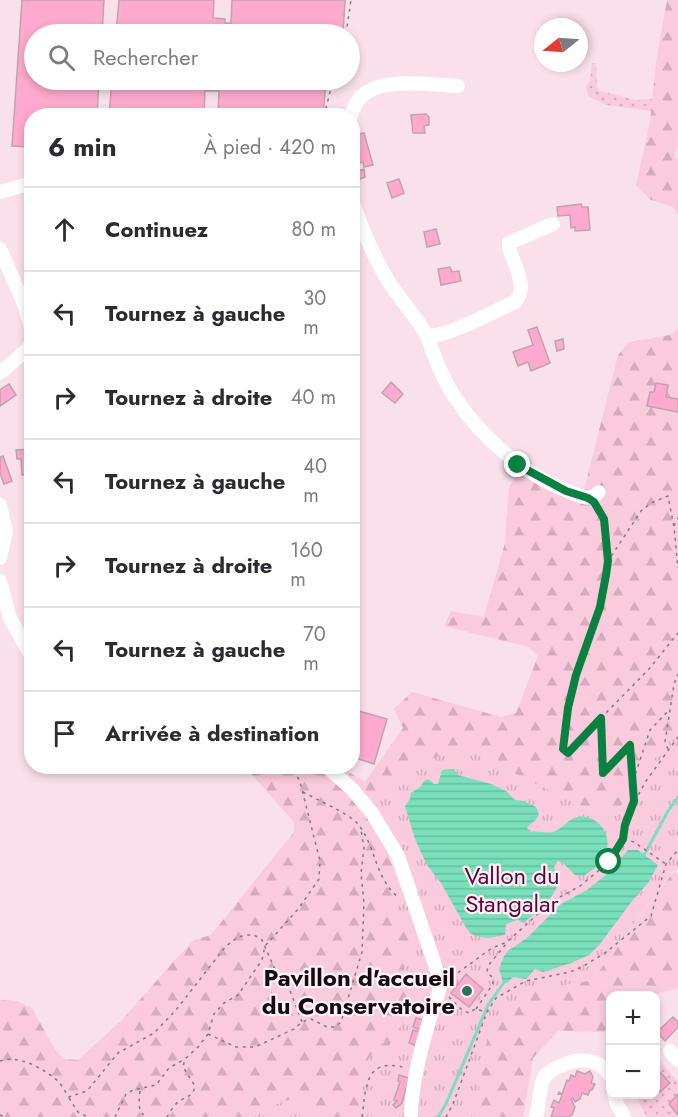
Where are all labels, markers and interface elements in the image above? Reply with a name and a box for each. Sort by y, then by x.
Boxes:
north arrow [534,18,588,72]
search box [24,24,360,90]
icon: search [45,41,78,74]
text: Rechercher [93,41,198,73]
text: 6 min [48,128,117,166]
text: À pied · 420 m [204,133,336,162]
icon: ahead [48,213,81,246]
text: Continuez [105,213,208,245]
text: 80 m [291,215,336,244]
text: 30 m [303,284,326,342]
icon: left [48,297,81,330]
text: Tournez à gauche [105,297,285,329]
icon: right [48,381,81,414]
text: Tournez à droite [105,381,272,413]
text: 40 m [291,383,336,412]
route end [504,451,530,477]
text: 40 m [303,452,327,510]
icon: left [48,465,81,498]
text: Tournez à gauche [105,465,285,497]
text: 160 m [290,536,323,594]
icon: right [48,549,81,582]
text: Tournez à droite [105,549,272,581]
text: 70 m [303,620,326,678]
icon: left [48,633,81,666]
text: Tournez à gauche [105,633,285,665]
icon: arrive [48,717,81,750]
text: Arrivée à destination [105,717,319,749]
route start [595,848,621,874]
park label: Vallon du Stangalar [464,858,560,921]
place label: Pavillon d'accueil du Conservatoire [262,960,455,1023]
marker: Pavillon d'accueil du Conservatoire [460,984,474,998]
map controls [606,991,660,1099]
button: + [606,991,660,1045]
button: − [606,1045,660,1099]

